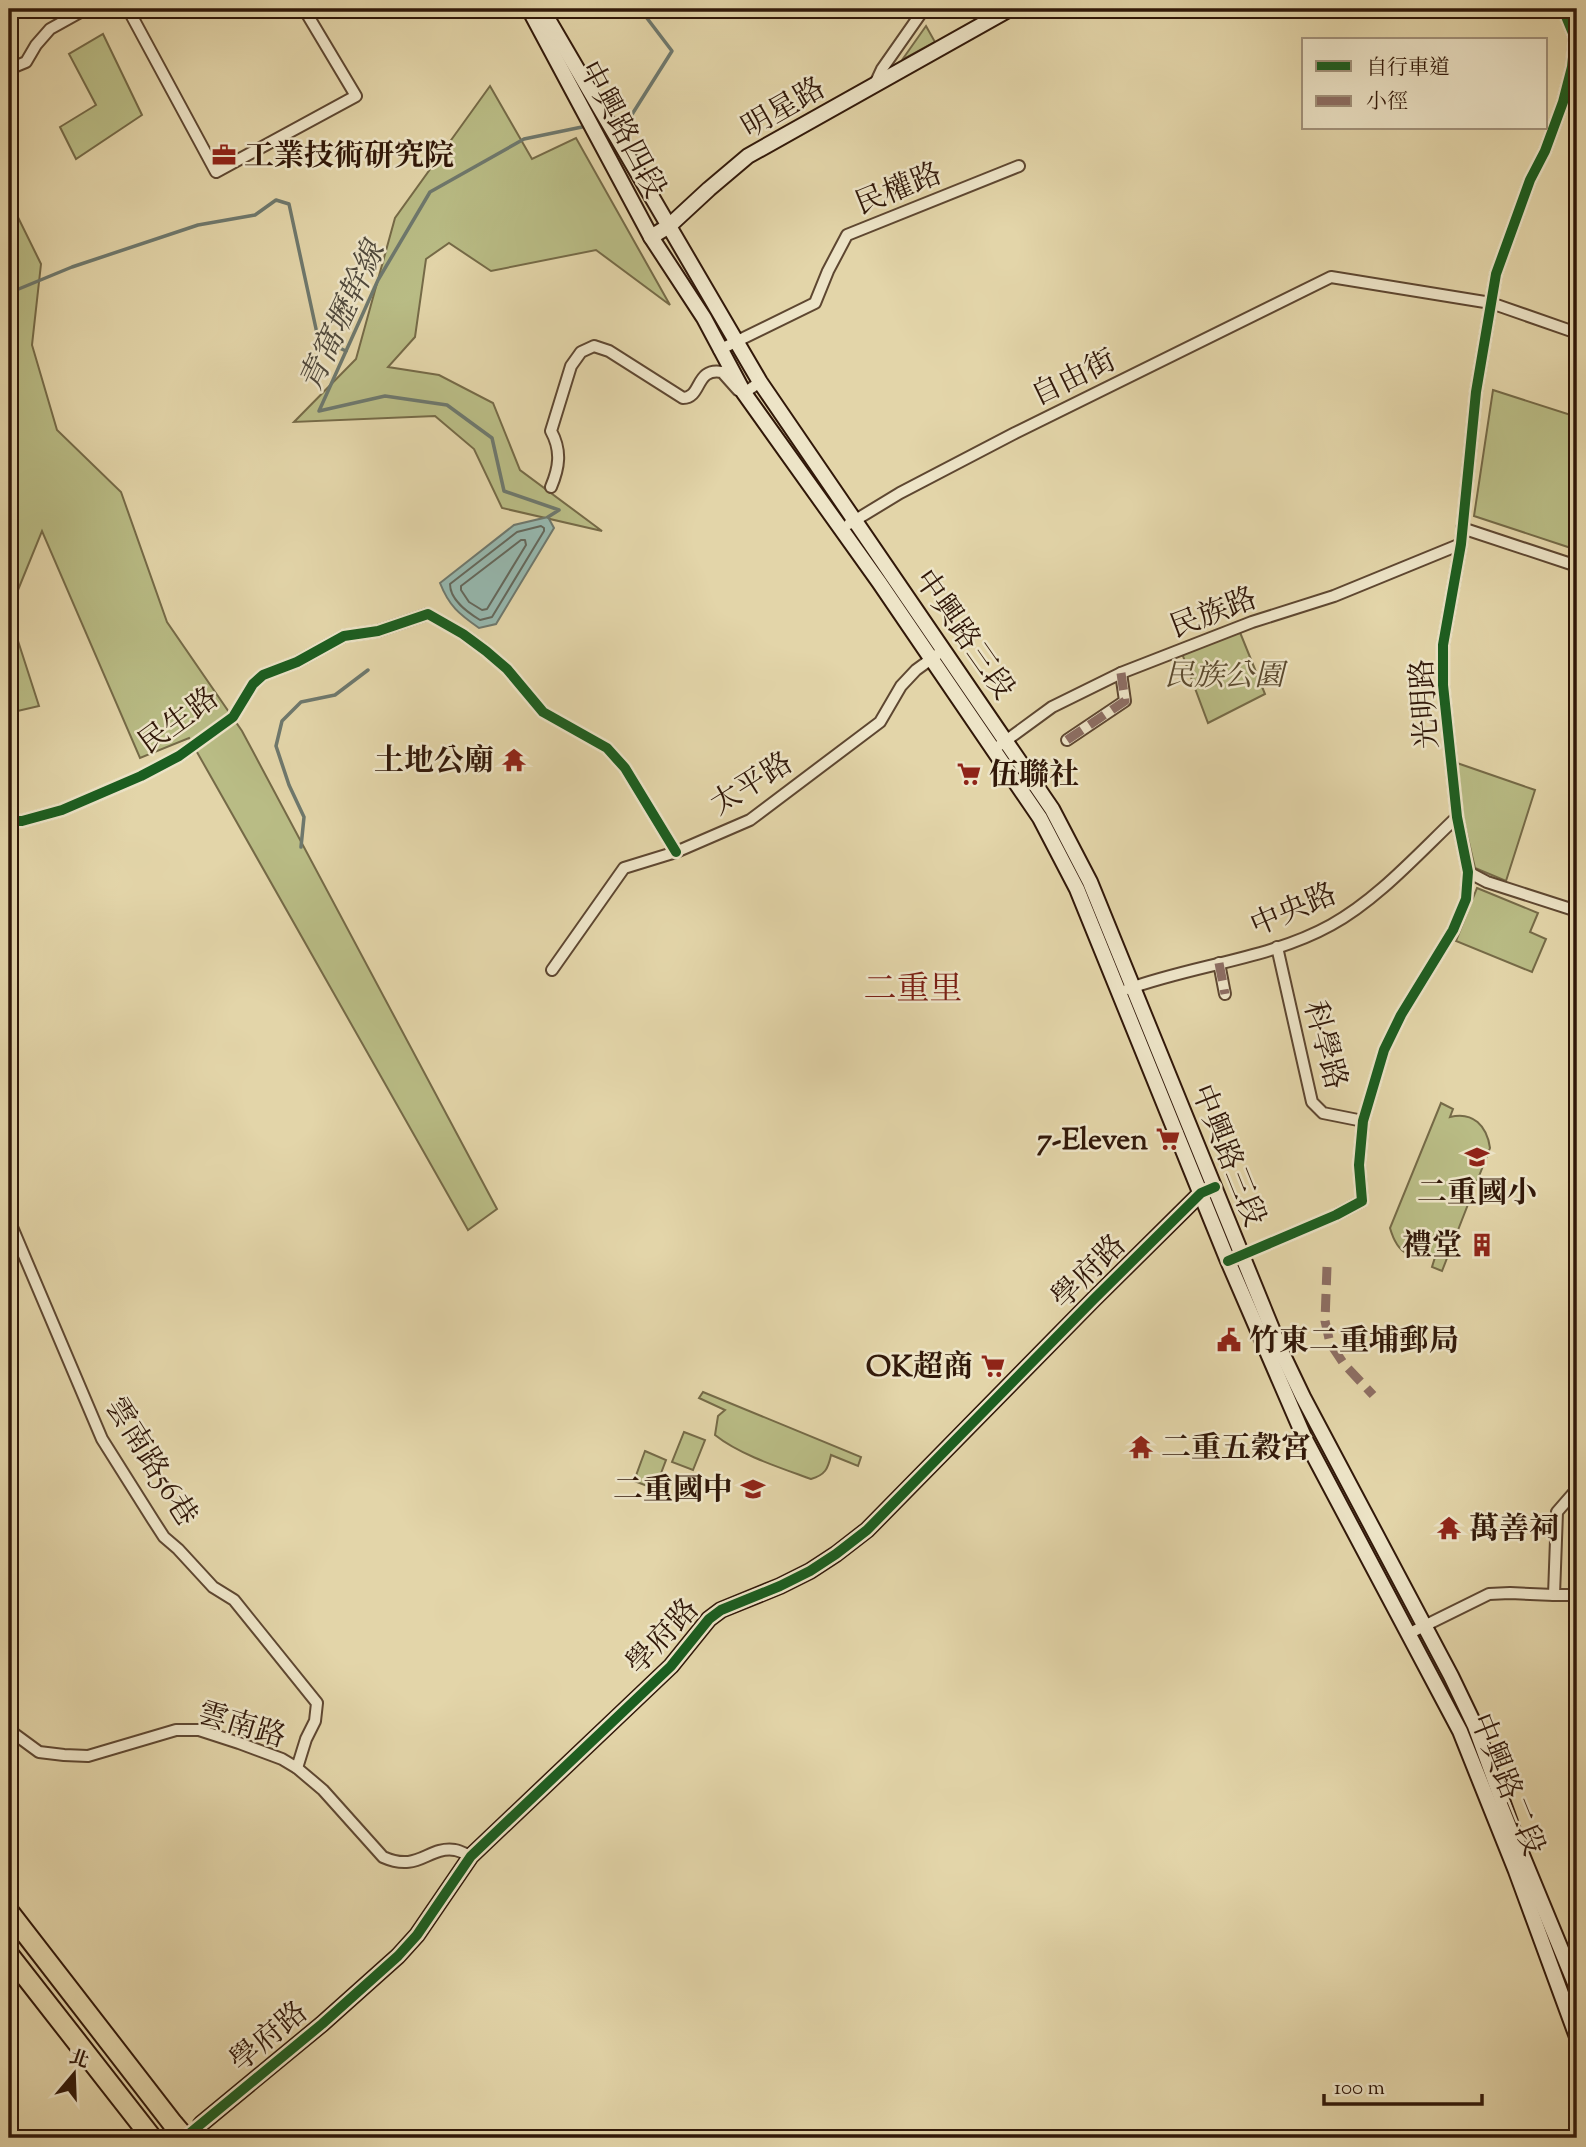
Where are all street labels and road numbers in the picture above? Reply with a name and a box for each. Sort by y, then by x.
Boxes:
street label: 中興路四段 [567,54,675,206]
street label: 明星路 [735,68,834,150]
street label: 民權路 [849,154,949,227]
street label: 自由街 [1024,340,1124,418]
street label: 中興路三段 [902,562,1024,709]
street label: 民族路 [1164,578,1264,651]
street label: 光明路 [1402,657,1451,750]
street label: 民生路 [130,678,229,766]
street label: 太平路 [703,743,802,827]
street label: 中央路 [1244,874,1344,949]
street label: 科學路 [1291,997,1356,1095]
street label: 中興路三段 [1179,1078,1275,1234]
street label: 學府路 [1043,1226,1137,1320]
street label: 雲南路56巷 [93,1389,207,1535]
street label: 學府路 [617,1590,710,1685]
street label: 雲南路 [192,1693,291,1760]
street label: 中興路二段 [1458,1707,1554,1863]
street label: 學府路 [221,1993,318,2083]

